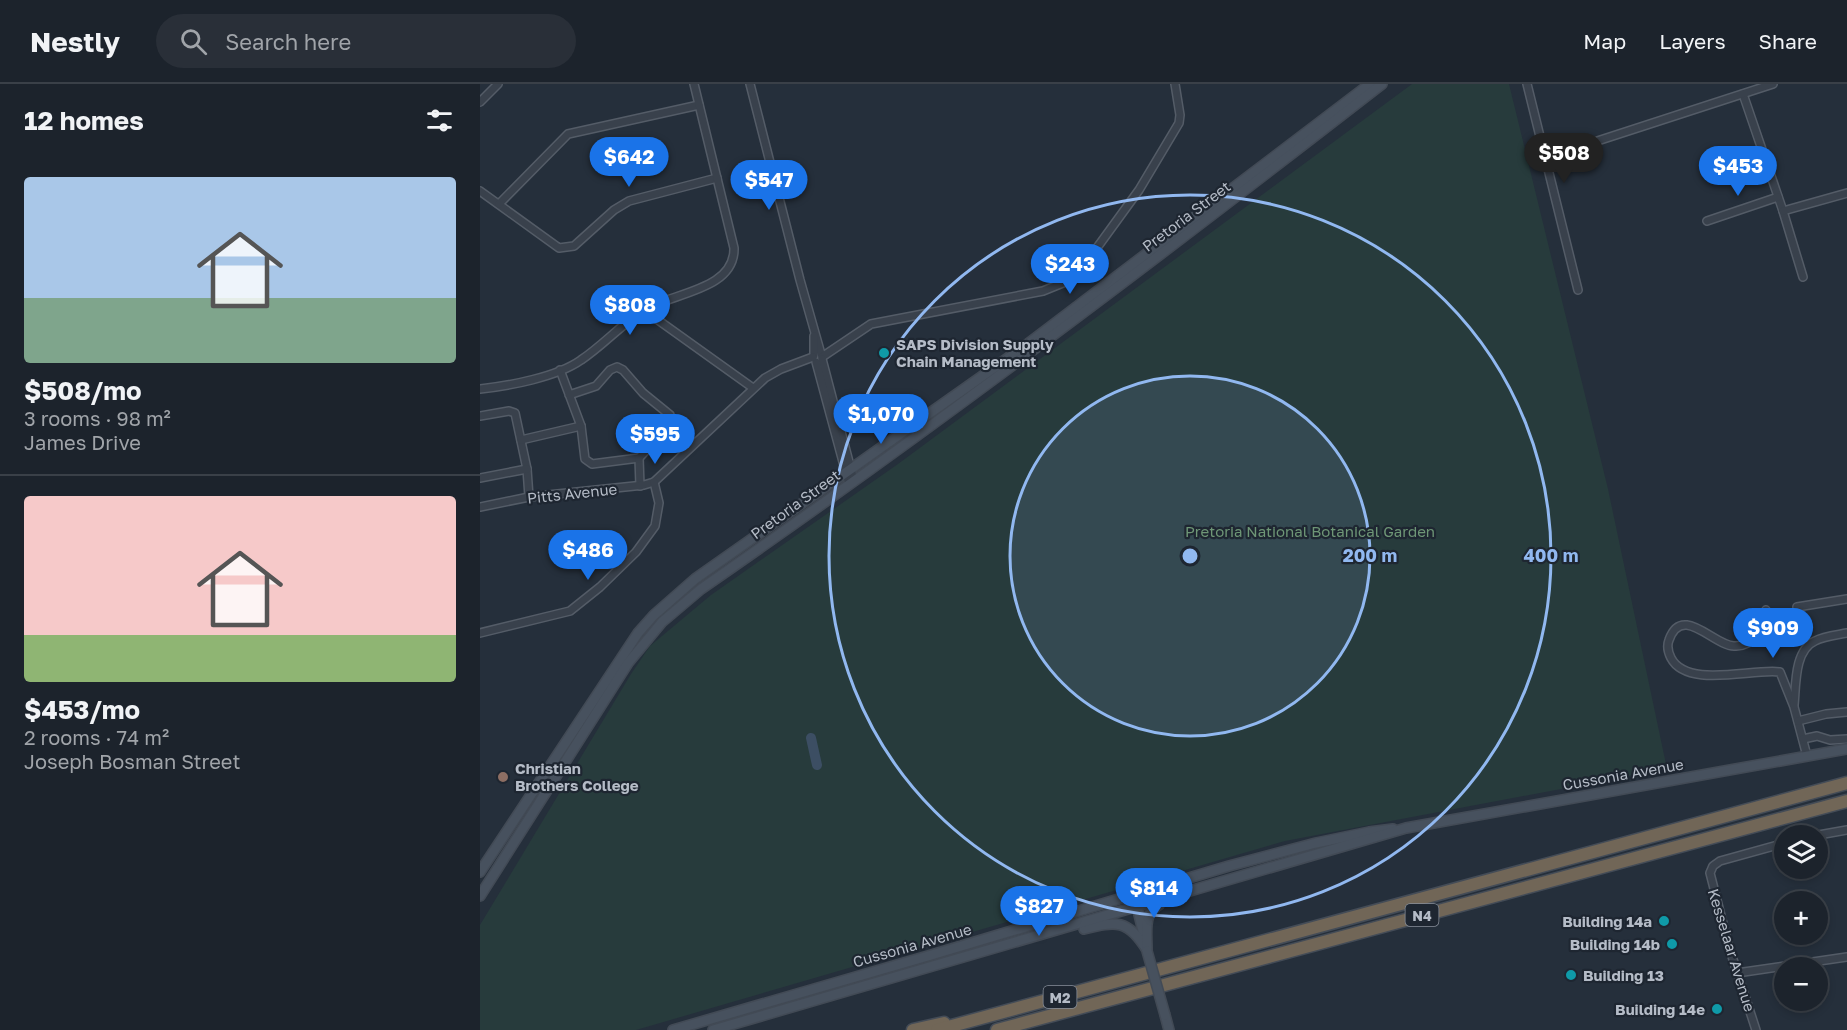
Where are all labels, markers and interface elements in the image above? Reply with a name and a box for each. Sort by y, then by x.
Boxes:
search box [156,14,576,68]
text: Nestly [30,25,120,58]
icon: search [177,25,210,58]
text: Search here [225,28,351,55]
text: Map [1583,28,1626,54]
text: Layers [1659,28,1726,54]
text: Share [1759,28,1817,54]
icon: filters [423,104,456,137]
text: 12 homes [24,105,144,136]
pin: $508 [1528,133,1600,184]
pin: $642 [593,137,665,188]
text: $508 [1538,140,1590,164]
text: $642 [604,144,654,168]
pin: $453 [1702,146,1774,197]
text: $453 [1713,153,1763,177]
pin: $547 [733,160,805,211]
text: $547 [745,167,794,191]
street label: Pretoria Street [1138,177,1234,255]
icon: home [186,216,294,324]
pin: $243 [1034,244,1106,295]
text: $243 [1045,251,1095,275]
pin: $808 [594,285,666,336]
text: $808 [604,292,656,316]
place label: SAPS Division Supply Chain Management [896,335,1054,370]
marker: SAPS Division Supply Chain Management [877,346,891,360]
text: $508/mo [24,375,142,406]
pin: $1,070 [832,394,930,445]
text: $1,070 [848,401,915,425]
text: 3 rooms · 98 m² [24,406,171,430]
pin: $595 [619,414,691,465]
text: $595 [630,421,680,445]
text: James Drive [24,430,141,454]
street label: Pretoria Street [747,466,843,542]
street label: Pitts Avenue [526,479,618,507]
park label: Pretoria National Botanical Garden [1185,522,1435,540]
pin: $486 [552,530,624,581]
icon: home [186,535,294,643]
text: $486 [562,537,614,561]
text: 200 m [1343,544,1397,566]
text: 400 m [1524,544,1578,566]
centre of rings [1180,546,1200,566]
pin: $909 [1737,608,1809,659]
text: $909 [1747,615,1799,639]
text: $453/mo [24,694,140,725]
text: 2 rooms · 74 m² [24,725,169,749]
text: Joseph Bosman Street [24,749,240,773]
street label: Cussonia Avenue [1561,754,1685,794]
place label: Christian Brothers College [515,759,639,794]
marker: Christian Brothers College [496,770,510,784]
map controls [1774,825,1828,1011]
button: layers [1774,825,1828,879]
pin: $814 [1118,868,1190,919]
text: $814 [1130,875,1179,899]
pin: $827 [1003,886,1075,937]
street label: Kesselaar Avenue [1705,886,1759,1014]
button: + [1774,891,1828,945]
text: $827 [1014,893,1064,917]
road number: N4 [1406,904,1438,926]
place label: Building 14a [1562,912,1652,930]
marker: Building 14a [1657,914,1671,928]
street label: Cussonia Avenue [851,919,974,971]
place label: Building 14b [1570,935,1660,953]
marker: Building 14b [1665,937,1679,951]
button: − [1774,957,1828,1011]
place label: Building 13 [1583,966,1664,984]
marker: Building 13 [1564,968,1578,982]
road number: M2 [1044,986,1076,1008]
place label: Building 14e [1615,1000,1705,1018]
marker: Building 14e [1710,1002,1724,1016]

